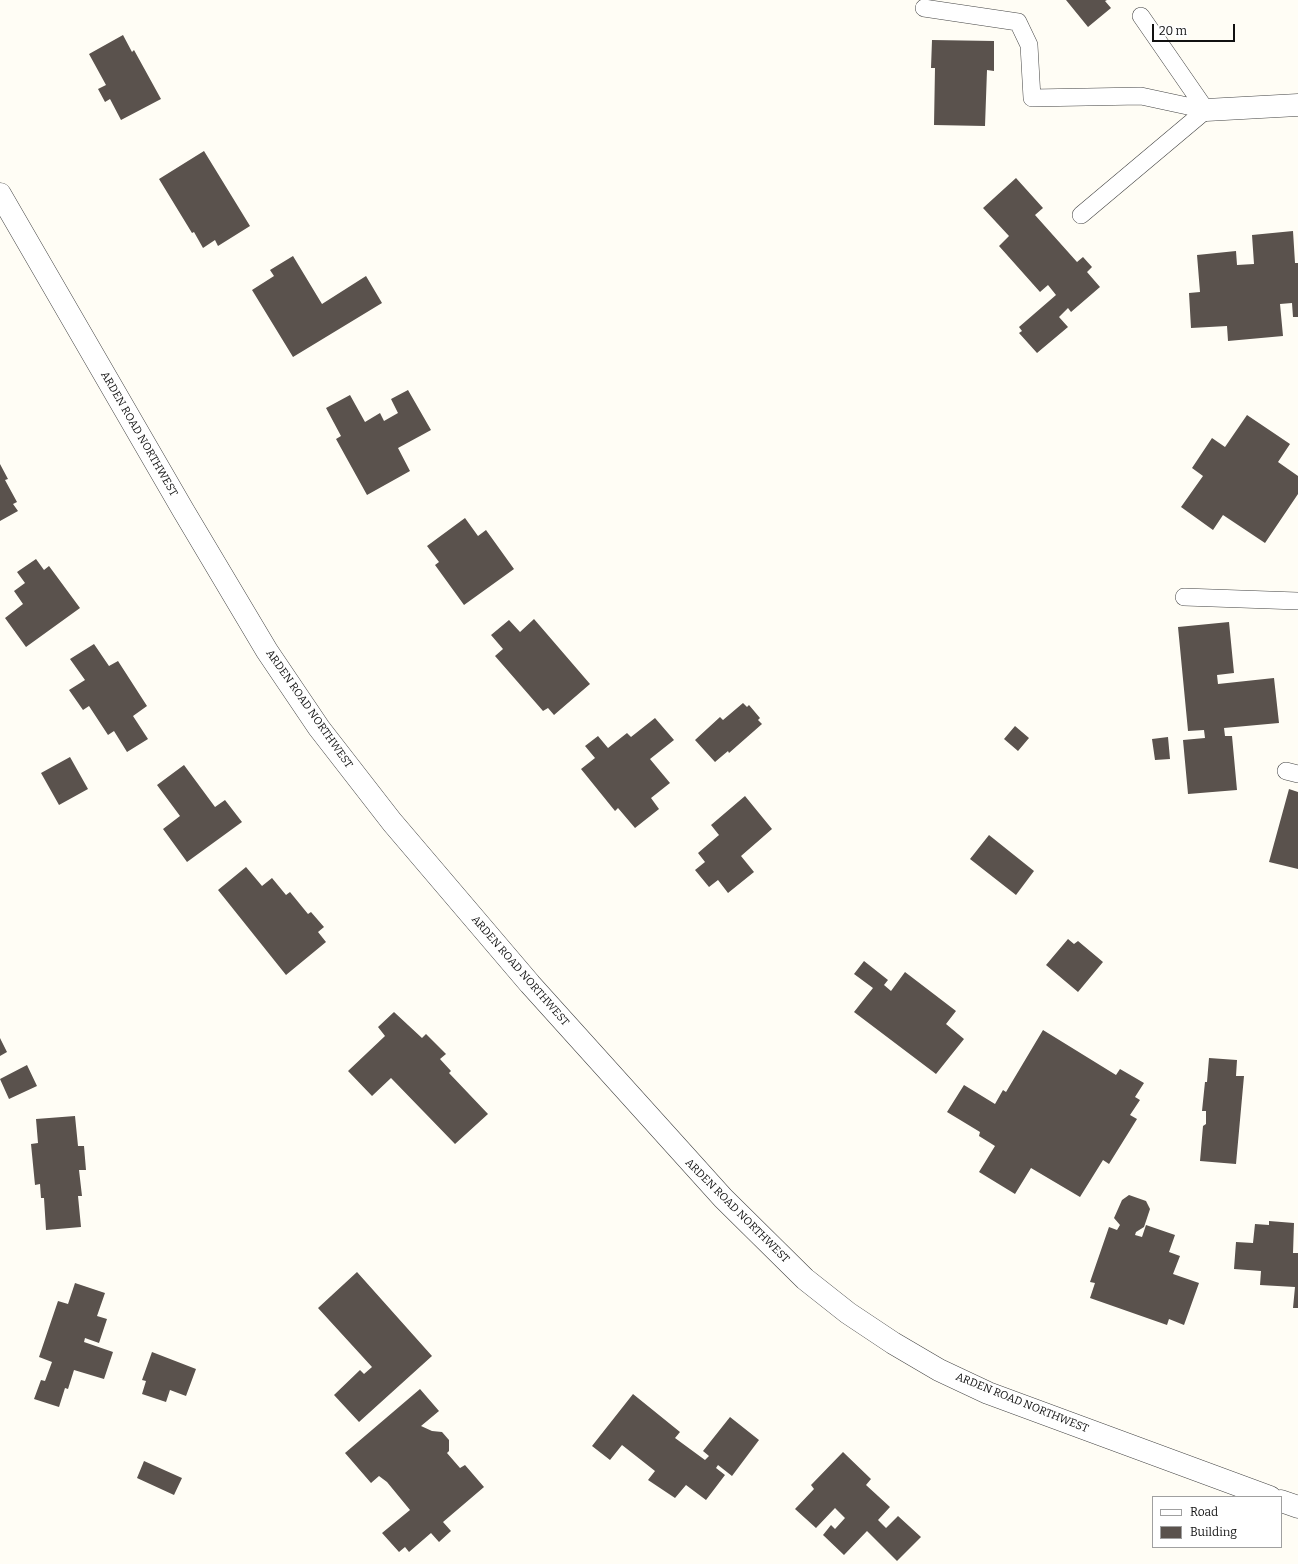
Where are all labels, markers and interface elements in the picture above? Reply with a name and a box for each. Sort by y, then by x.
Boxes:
scale bar [1154,16,1237,42]
text: 20 m [1159,24,1187,38]
street label: ARDEN ROAD NORTHWEST [98,369,180,499]
street label: ARDEN ROAD NORTHWEST [263,647,355,771]
street label: ARDEN ROAD NORTHWEST [468,913,572,1029]
street label: ARDEN ROAD NORTHWEST [682,1156,792,1266]
street label: ARDEN ROAD NORTHWEST [954,1370,1090,1436]
legend [1152,1496,1282,1548]
text: Road [1190,1505,1218,1519]
text: Building [1190,1525,1237,1539]

